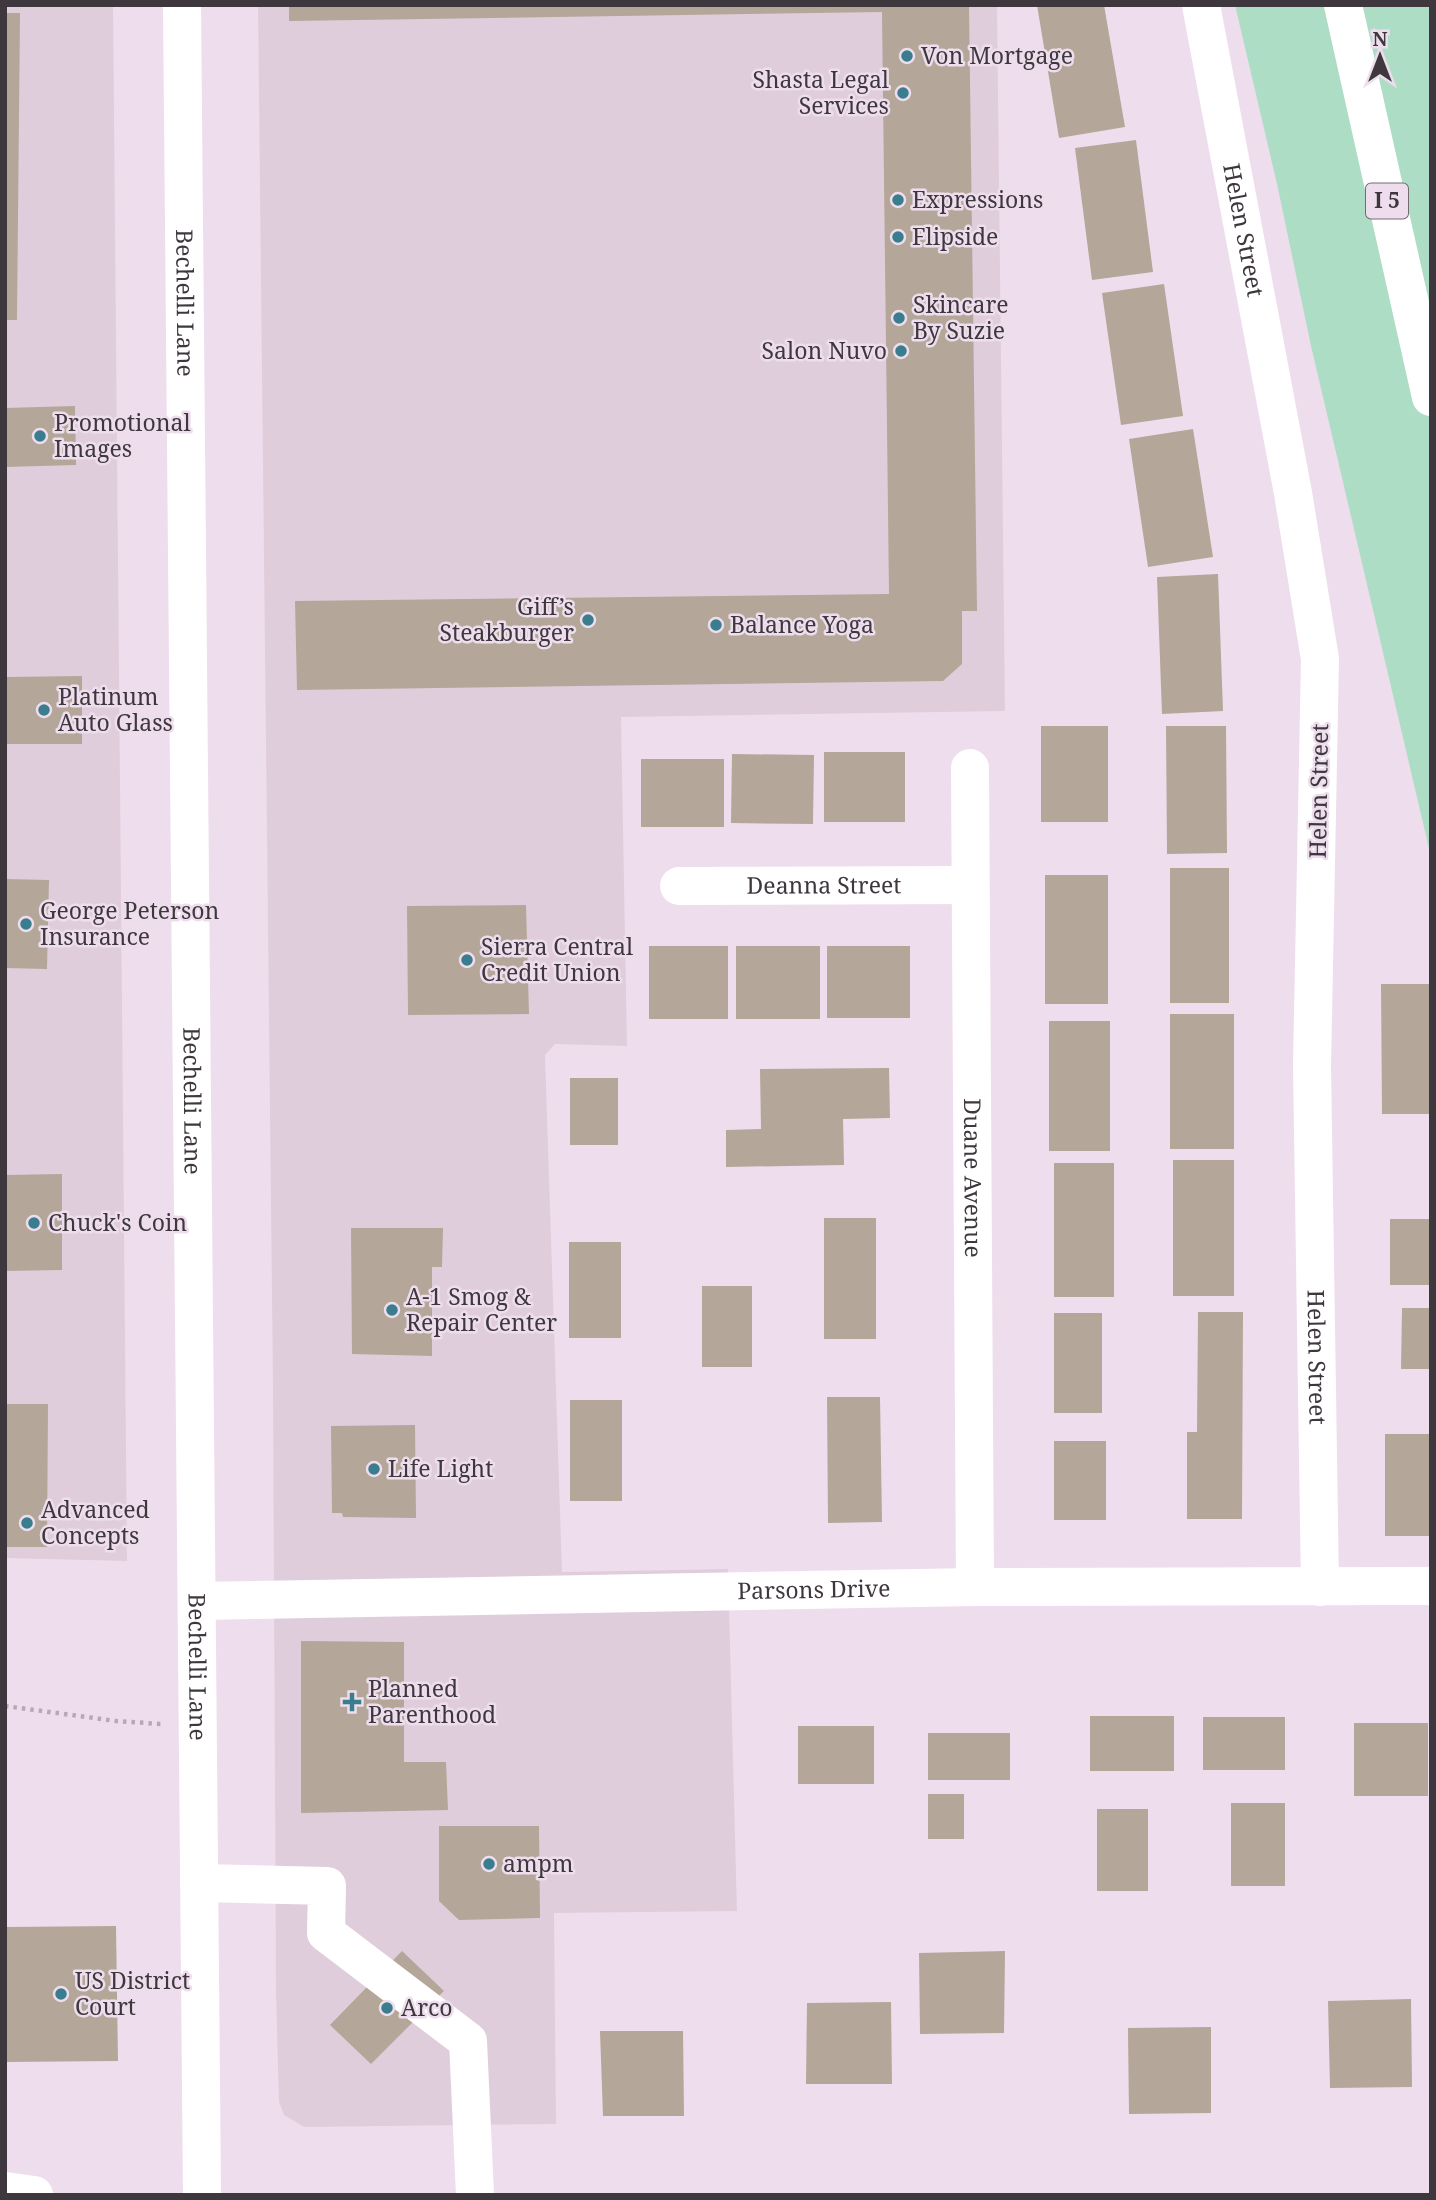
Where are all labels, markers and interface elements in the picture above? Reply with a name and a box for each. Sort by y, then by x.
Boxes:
north arrow [1345,21,1415,91]
text: N [1373,26,1388,52]
place label: Von Mortgage [921,39,1073,71]
marker: Von Mortgage [899,48,915,64]
place label: Shasta Legal Services [752,63,889,121]
marker: Shasta Legal Services [895,85,911,101]
street label: Helen Street [1216,161,1273,299]
place label: Expressions [912,183,1043,215]
road number: I 5 [1366,184,1408,218]
marker: Expressions [890,192,906,208]
place label: Flipside [912,220,998,252]
street label: Bechelli Lane [169,229,202,377]
marker: Flipside [890,229,906,245]
place label: Skincare By Suzie [913,288,1009,346]
marker: Skincare By Suzie [891,310,907,326]
place label: Salon Nuvo [762,334,887,366]
marker: Salon Nuvo [893,343,909,359]
place label: Promotional Images [54,406,191,464]
marker: Promotional Images [32,428,48,444]
place label: Giff’s Steakburger [440,590,574,648]
place label: Balance Yoga [730,608,874,640]
marker: Giff’s Steakburger [580,612,596,628]
marker: Balance Yoga [708,617,724,633]
place label: Platinum Auto Glass [58,680,173,738]
marker: Platinum Auto Glass [36,702,52,718]
street label: Helen Street [1301,723,1335,859]
street label: Deanna Street [747,868,901,901]
place label: George Peterson Insurance [40,894,220,952]
marker: George Peterson Insurance [18,916,34,932]
place label: Sierra Central Credit Union [481,930,633,988]
marker: Sierra Central Credit Union [459,952,475,968]
street label: Bechelli Lane [176,1027,210,1175]
street label: Duane Avenue [957,1098,990,1258]
place label: Chuck's Coin [48,1206,187,1238]
marker: Chuck's Coin [26,1215,42,1231]
place label: A-1 Smog & Repair Center [406,1280,557,1338]
street label: Helen Street [1300,1289,1335,1425]
marker: A-1 Smog & Repair Center [384,1302,400,1318]
place label: Life Light [388,1452,493,1484]
marker: Life Light [366,1461,382,1477]
place label: Advanced Concepts [41,1493,150,1551]
marker: Advanced Concepts [19,1515,35,1531]
street label: Parsons Drive [737,1572,891,1606]
street label: Bechelli Lane [182,1593,215,1741]
place label: Planned Parenthood [368,1672,496,1730]
marker: Planned Parenthood [342,1692,362,1712]
place label: ampm [503,1847,574,1879]
marker: ampm [481,1856,497,1872]
place label: US District Court [75,1964,190,2022]
marker: US District Court [53,1986,69,2002]
place label: Arco [401,1991,453,2023]
marker: Arco [379,2000,395,2016]

